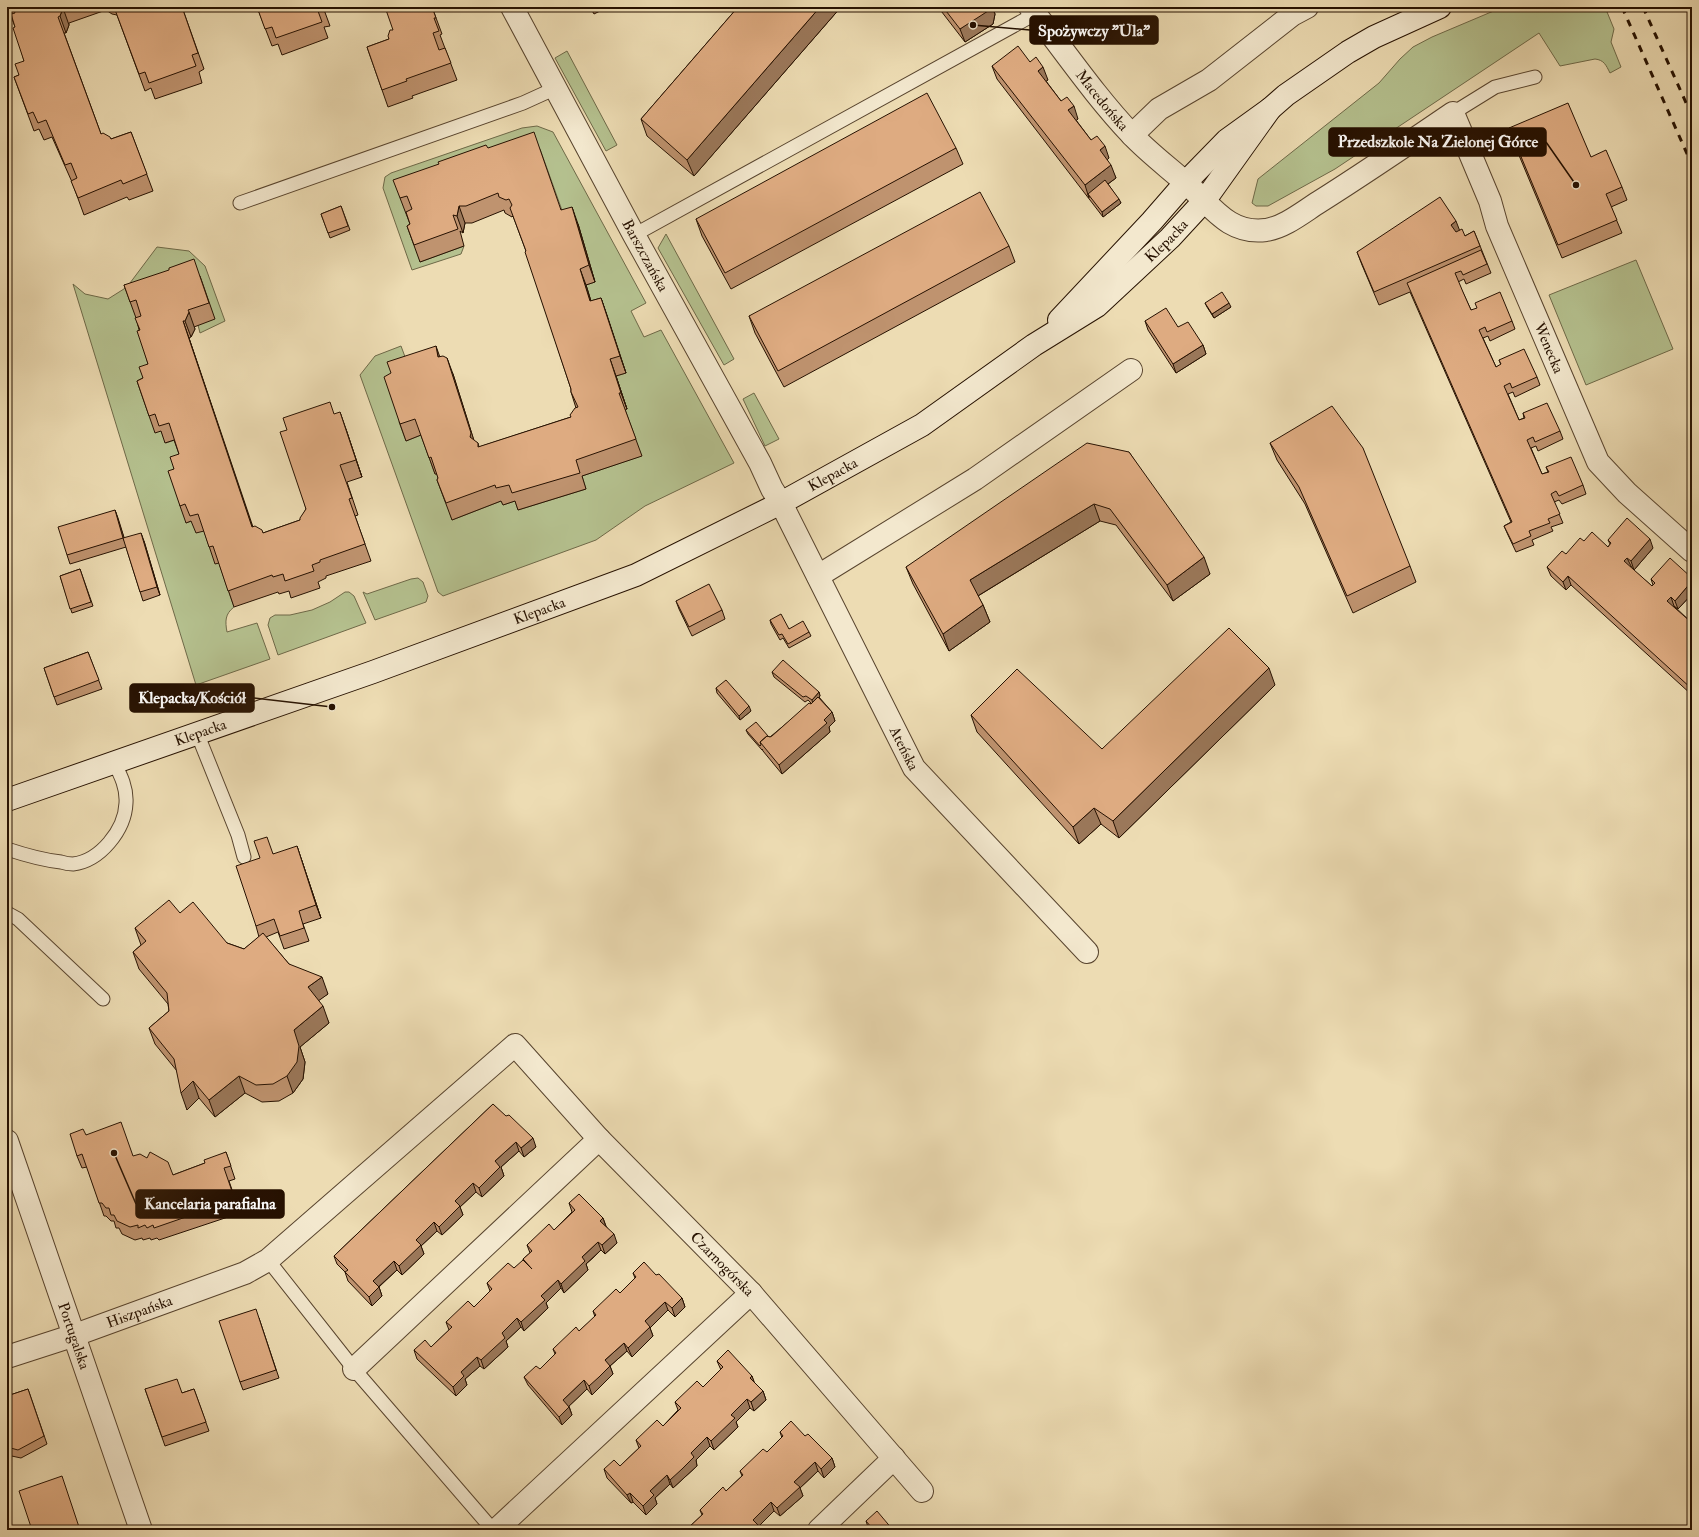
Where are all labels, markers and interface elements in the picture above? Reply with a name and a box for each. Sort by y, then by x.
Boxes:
callout: Spożywczy "Ula" [1030,16,1158,44]
text: Spożywczy "Ula" [1038,21,1151,42]
street label: Macedońska [1071,66,1133,136]
callout: Przedszkole Na Zielonej Górce [1329,128,1546,156]
text: Przedszkole Na Zielonej Górce [1338,132,1539,152]
street label: Klepacka [1141,215,1193,267]
street label: Barszczańska [617,216,673,296]
street label: Wenecka [1529,319,1568,377]
street label: Klepacka [805,453,862,496]
street label: Klepacka [511,593,569,629]
callout: Klepacka/Kościół [130,684,254,712]
text: Klepacka/Kościół [138,688,247,709]
street label: Klepacka [172,715,230,751]
street label: Ateńska [884,723,923,775]
callout: Kancelaria parafialna [136,1190,284,1218]
text: Kancelaria parafialna [144,1194,276,1215]
street label: Czarnogórska [686,1228,759,1301]
street label: Hiszpańska [104,1291,176,1333]
street label: Portugalska [53,1300,94,1373]

